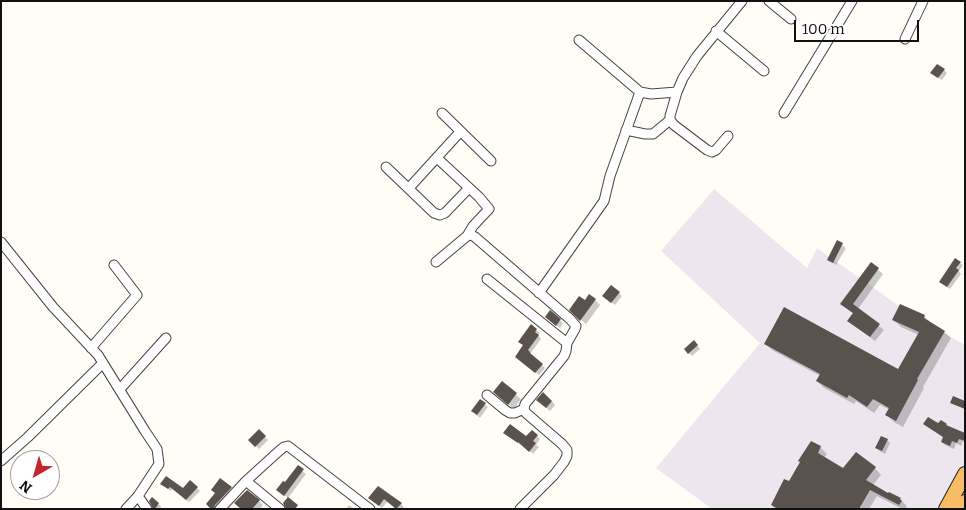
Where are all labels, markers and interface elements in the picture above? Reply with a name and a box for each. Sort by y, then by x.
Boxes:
scale bar [796,10,921,42]
text: 100 m [802,20,845,38]
north arrow [10,450,60,500]
text: N [17,476,36,496]

